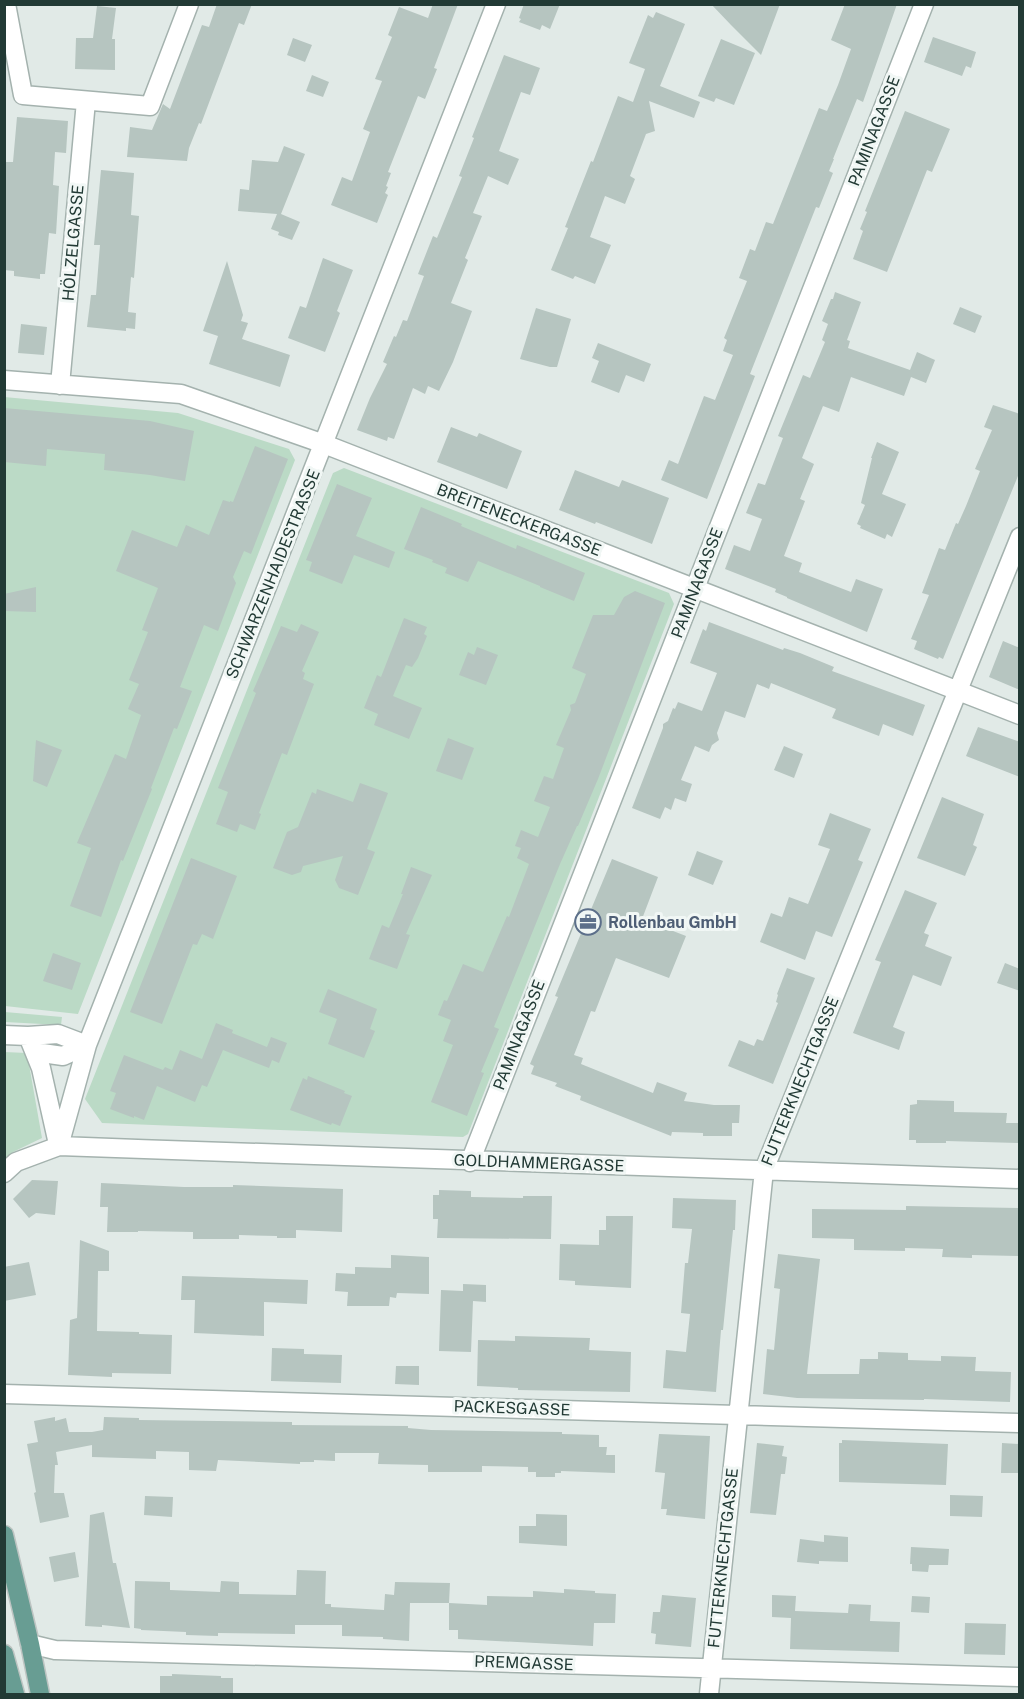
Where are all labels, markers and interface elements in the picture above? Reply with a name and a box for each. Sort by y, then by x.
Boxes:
street label: PAMINAGASSE [844,73,904,189]
street label: HÖLZELGASSE [57,184,88,302]
street label: SCHWARZENHAIDESTRASSE [222,466,324,682]
street label: BREITENECKERGASSE [434,480,604,560]
street label: PAMINAGASSE [667,525,727,641]
office icon: Rollenbau GmbH [573,907,603,937]
place label: Rollenbau GmbH [608,913,737,932]
street label: PAMINAGASSE [489,977,549,1093]
street label: FUTTERKNECHTGASSE [757,994,843,1168]
street label: GOLDHAMMERGASSE [453,1151,625,1175]
street label: PACKESGASSE [453,1396,571,1420]
street label: FUTTERKNECHTGASSE [704,1467,742,1649]
street label: PREMGASSE [474,1652,574,1674]

